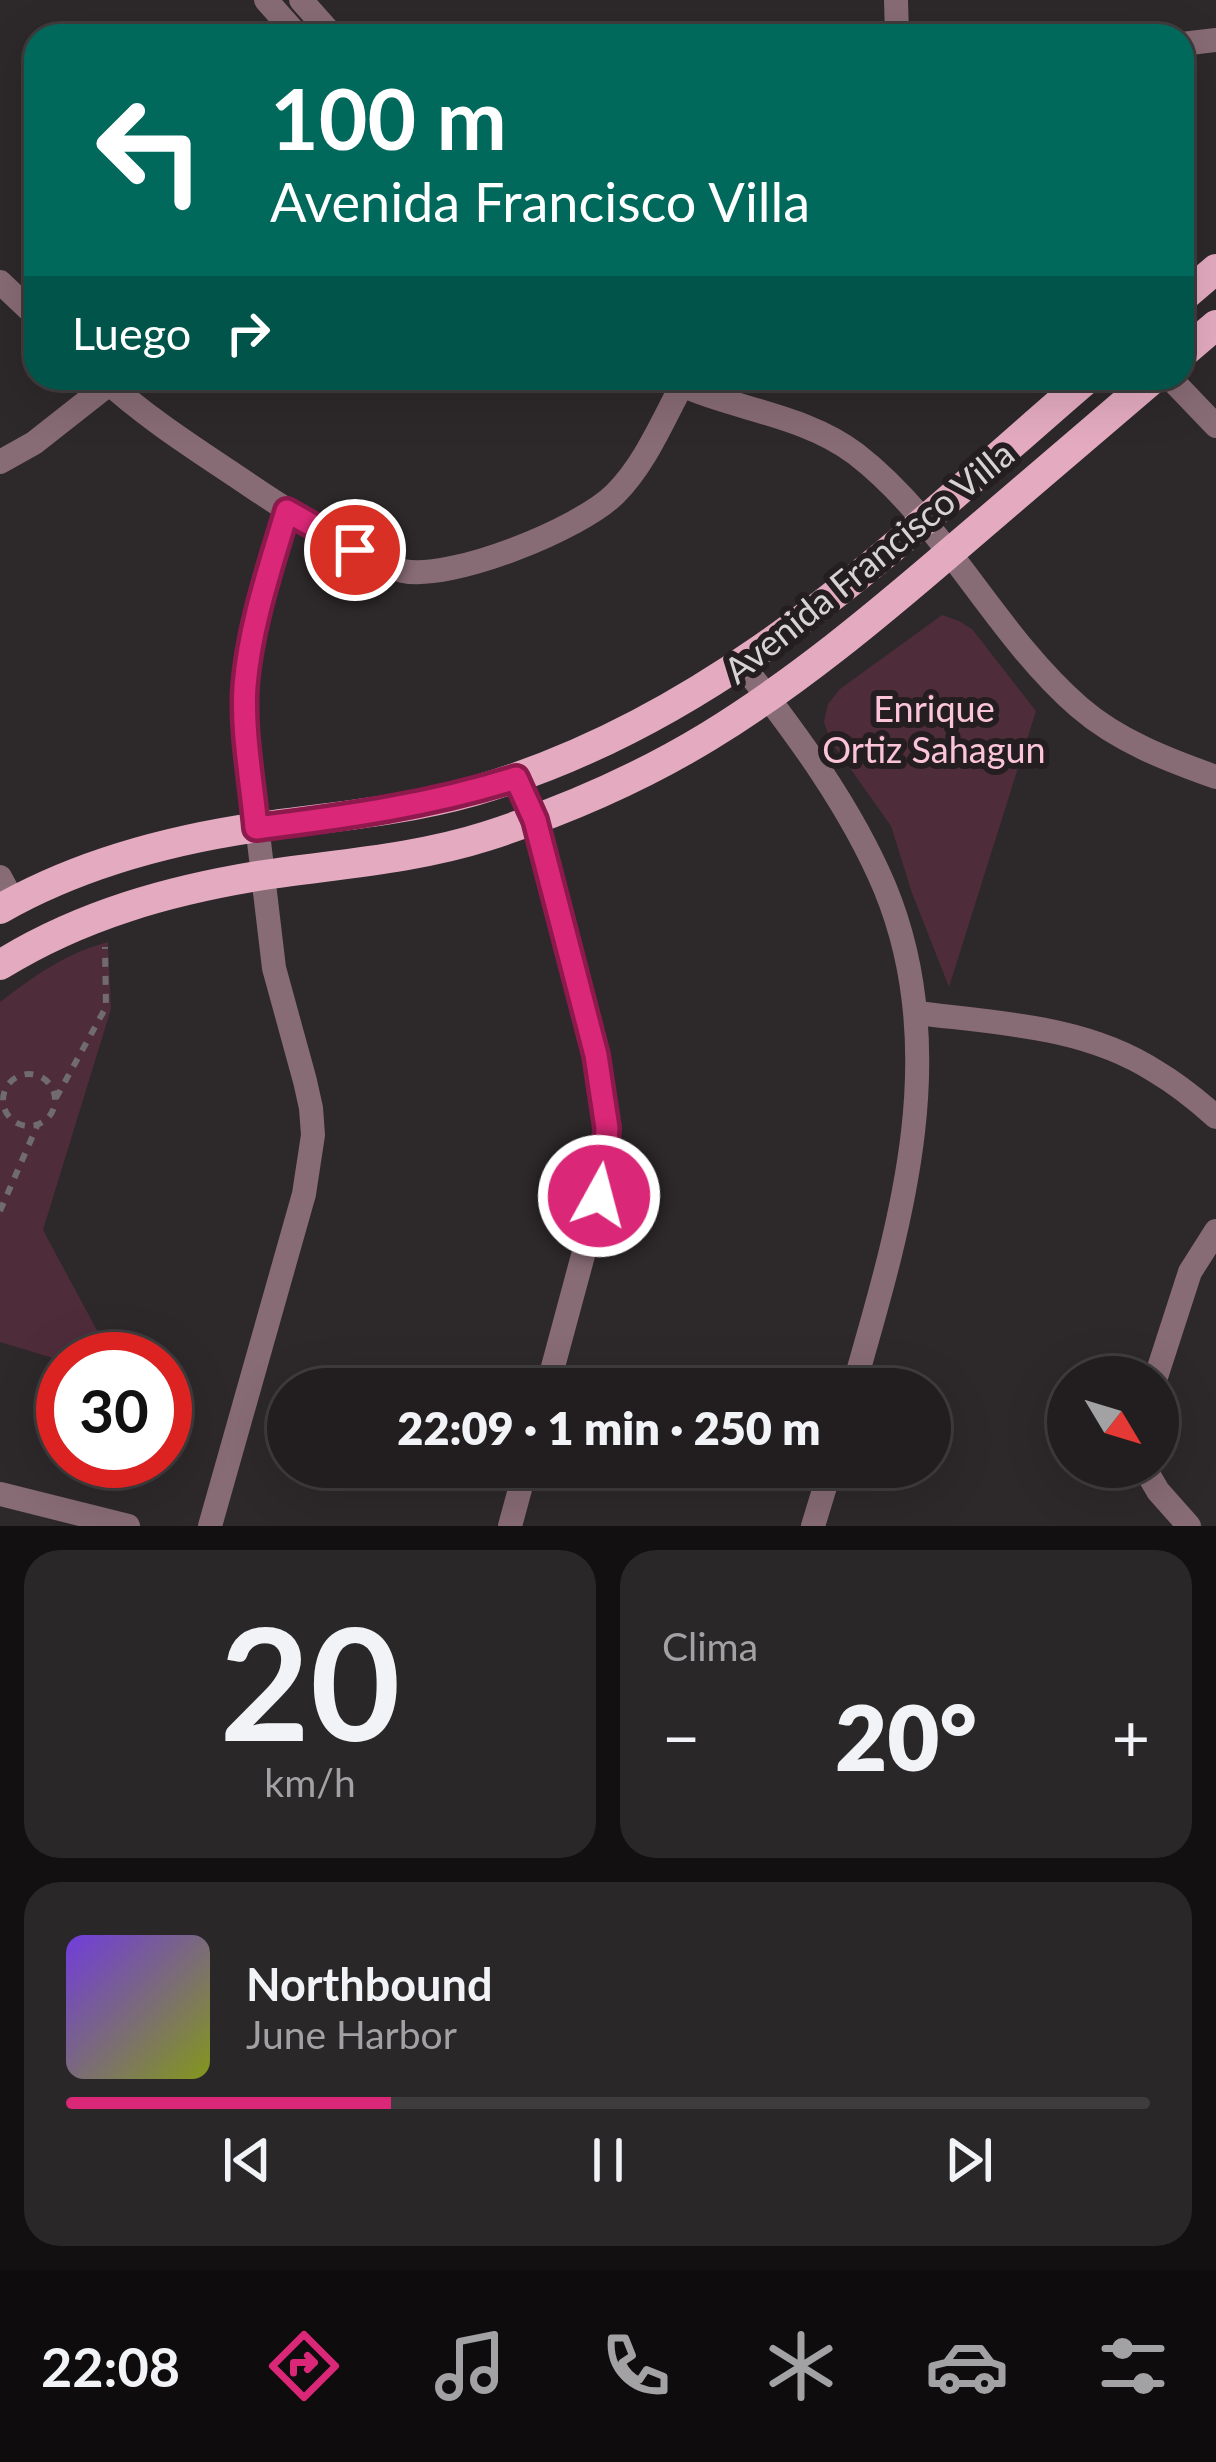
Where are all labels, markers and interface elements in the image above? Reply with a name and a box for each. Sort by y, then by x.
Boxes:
text: 100 m [270,67,507,168]
icon: left [72,72,228,228]
text: Avenida Francisco Villa [270,169,810,234]
icon: right [215,300,281,366]
text: Luego [72,306,191,360]
street label: Avenida Francisco Villa [715,431,1022,692]
pin [304,499,406,601]
icon: arrive [322,517,388,583]
park label: Enrique Ortiz Sahagun [822,686,1046,771]
position arrow [536,1133,662,1259]
speed limit sign: 30 [36,1332,192,1488]
north arrow [1047,1356,1179,1488]
map controls [1047,1356,1179,1488]
text: 22:09 · 1 min · 250 m [397,1401,821,1455]
text: 20 [220,1587,400,1774]
text: Clima [662,1623,758,1669]
text: 20° [835,1682,977,1790]
text: − [662,1697,700,1776]
text: + [1112,1697,1150,1776]
text: km/h [264,1759,356,1805]
text: Northbound [246,1957,492,2011]
text: June Harbor [246,2011,457,2057]
icon: previous [214,2127,280,2193]
icon: pause [575,2127,641,2193]
icon: next [936,2127,1002,2193]
icon: directions [262,2324,346,2408]
icon: music [428,2324,512,2408]
icon: phone [594,2324,678,2408]
icon: climate [759,2324,843,2408]
icon: car [925,2324,1009,2408]
icon: filters [1091,2324,1175,2408]
text: 22:08 [41,2334,180,2399]

